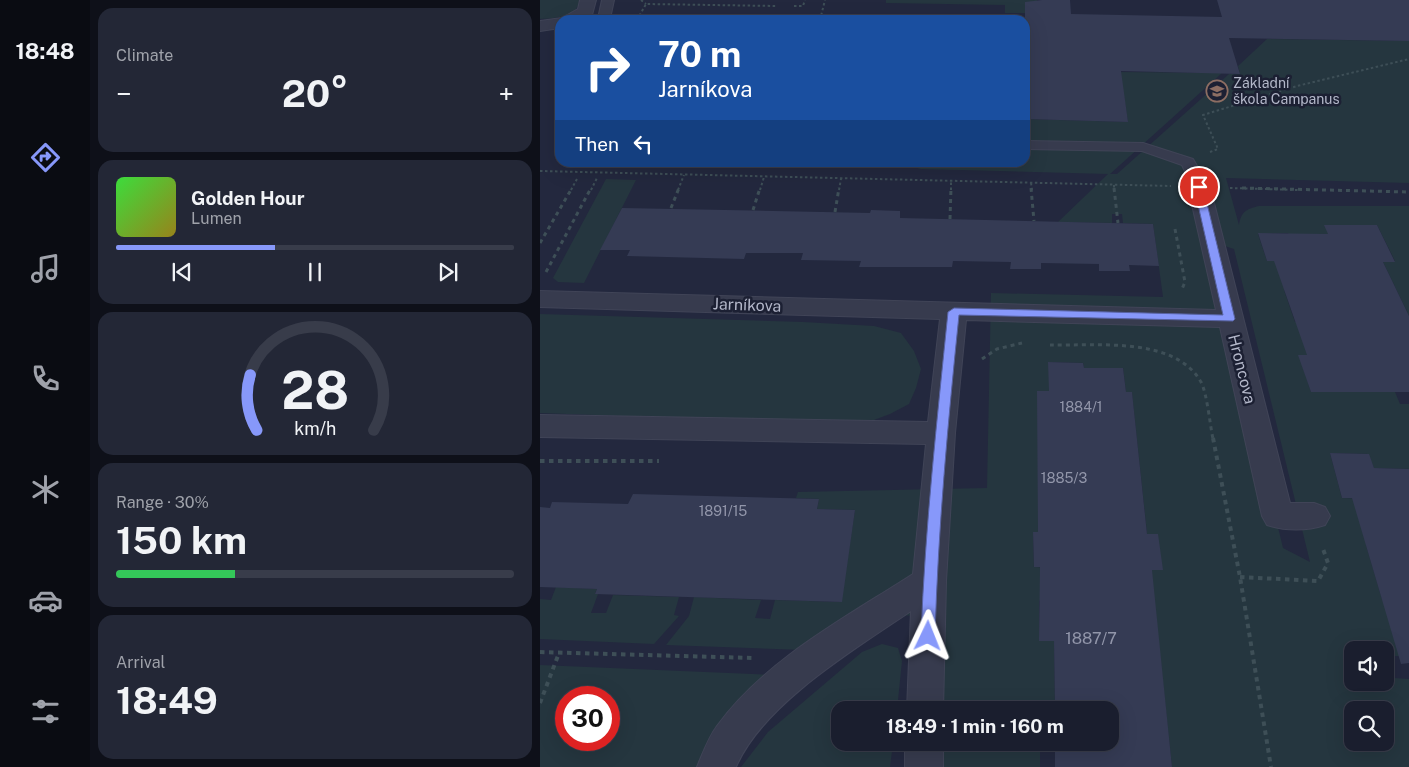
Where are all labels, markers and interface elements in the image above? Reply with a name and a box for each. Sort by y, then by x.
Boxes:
text: 70 m [658,34,741,75]
icon: right [575,35,640,100]
text: 18:48 [15,38,75,64]
text: Climate [116,46,173,65]
text: 20° [282,71,348,116]
place label: Základní škola Campanus [1233,75,1340,107]
text: Jarníkova [658,76,753,102]
text: − [116,77,132,110]
text: + [498,77,514,110]
school or university icon: Základní škola Campanus [1205,79,1229,103]
icon: left [629,130,657,158]
text: Then [575,133,619,155]
icon: directions [28,140,63,175]
pin [1178,166,1220,208]
icon: arrive [1185,173,1213,201]
text: Golden Hour [191,187,305,209]
text: Lumen [191,209,242,228]
icon: music [28,251,63,286]
icon: previous [168,258,196,286]
icon: pause [301,258,329,286]
icon: next [434,258,462,286]
street label: Jarníkova [712,294,782,316]
street label: Hroncova [1224,332,1260,406]
text: 28 [281,360,349,421]
icon: phone [28,361,63,396]
house number: 1884/1 [1059,399,1103,415]
text: km/h [294,418,336,439]
house number: 1885/3 [1041,470,1087,486]
icon: climate [28,472,63,507]
text: Range · 30% [116,493,209,512]
house number: 1891/15 [699,503,747,519]
text: 150 km [116,518,247,563]
icon: car [28,583,63,618]
position arrow [901,609,953,661]
house number: 1887/7 [1065,629,1117,648]
map controls [1344,641,1394,751]
button: sound [1344,641,1394,691]
text: Arrival [116,653,165,672]
text: 18:49 [116,678,218,723]
speed limit sign: 30 [555,686,620,751]
icon: filters [28,694,63,729]
button: search [1344,701,1394,751]
text: 18:49 · 1 min · 160 m [886,715,1064,737]

